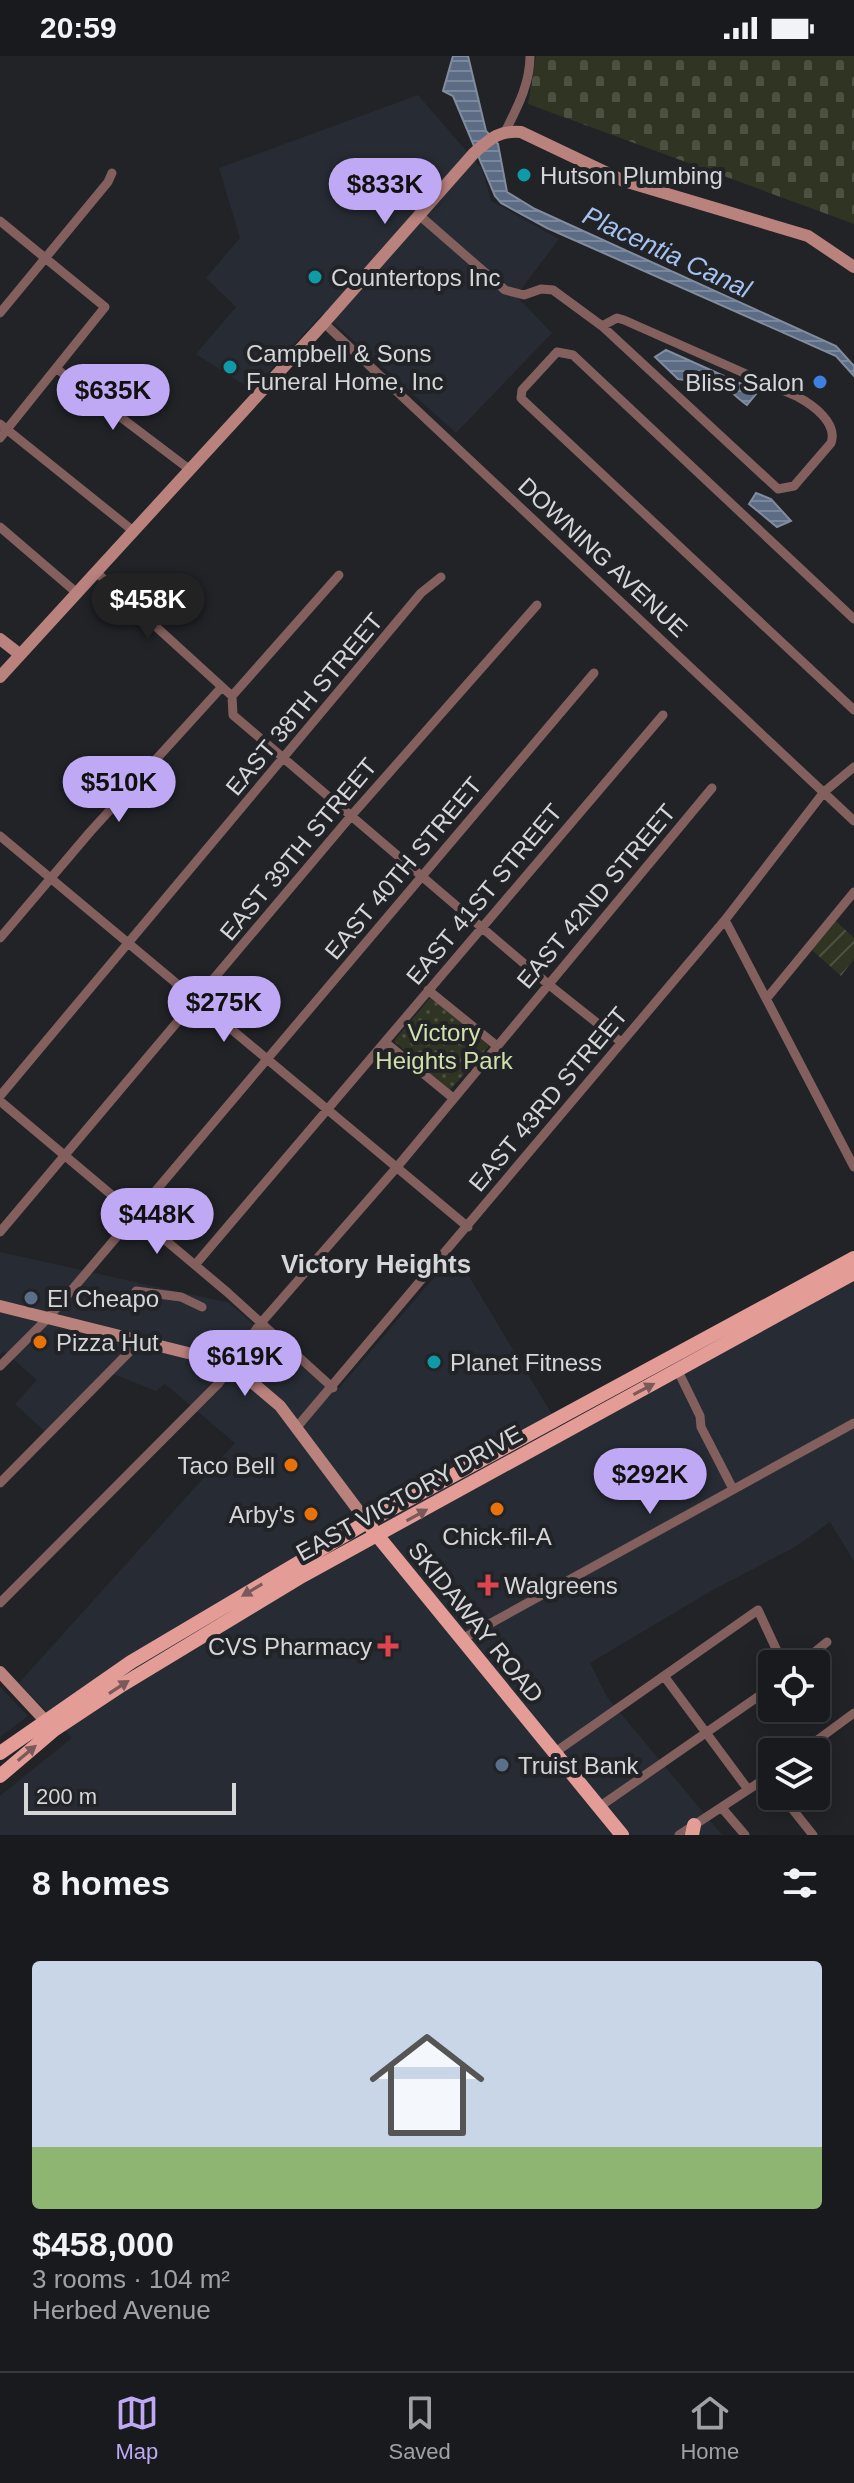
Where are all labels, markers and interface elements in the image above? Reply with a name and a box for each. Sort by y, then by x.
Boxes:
text: 20:59 [40,11,117,44]
pin: $833K [329,158,441,226]
place label: Hutson Plumbing [540,162,723,189]
marker: Hutson Plumbing [515,166,533,184]
text: $833K [347,169,423,199]
water label: Placentia Canal [578,200,757,305]
place label: Countertops Inc [331,264,500,291]
marker: Countertops Inc [306,268,324,286]
place label: Campbell & Sons Funeral Home, Inc [246,340,443,395]
marker: Campbell & Sons Funeral Home, Inc [221,358,239,376]
pin: $635K [57,364,169,432]
place label: Bliss Salon [685,369,804,396]
marker: Bliss Salon [811,373,829,391]
text: $635K [75,375,151,405]
street label: DOWNING AVENUE [513,472,693,642]
pin: $458K [92,573,204,641]
text: $458K [110,584,186,614]
street label: EAST 38TH STREET [220,607,388,800]
street label: EAST 39TH STREET [214,752,382,945]
pin: $510K [63,756,175,824]
text: $510K [81,767,157,797]
street label: EAST 40TH STREET [319,771,487,964]
street label: EAST 41ST STREET [401,798,568,990]
street label: EAST 42ND STREET [511,798,681,993]
pin: $275K [168,976,280,1044]
text: $275K [186,987,262,1017]
street label: EAST 43RD STREET [463,1001,633,1196]
park label: Victory Heights Park [375,1019,514,1074]
pin: $448K [101,1188,213,1256]
text: $448K [119,1199,195,1229]
district label: Victory Heights [281,1249,471,1279]
place label: El Cheapo [47,1285,159,1312]
marker: El Cheapo [22,1289,40,1307]
place label: Pizza Hut [56,1329,159,1356]
pin: $619K [189,1330,301,1398]
marker: Pizza Hut [31,1333,49,1351]
text: $619K [207,1341,283,1371]
place label: Planet Fitness [450,1349,602,1376]
marker: Planet Fitness [425,1353,443,1371]
one-way arrow [633,1382,655,1396]
street label: EAST VICTORY DRIVE [291,1420,527,1566]
pin: $292K [594,1448,706,1516]
place label: Taco Bell [178,1452,275,1479]
marker: Taco Bell [282,1456,300,1474]
text: $292K [612,1459,688,1489]
marker: Chick-fil-A [488,1500,506,1518]
place label: Arby's [229,1501,295,1528]
marker: Arby's [302,1505,320,1523]
one-way arrow [406,1508,428,1522]
place label: Chick-fil-A [442,1523,552,1550]
street label: SKIDAWAY ROAD [403,1536,549,1708]
place label: Walgreens [504,1572,618,1599]
marker: Walgreens [479,1576,497,1594]
one-way arrow [241,1583,263,1597]
place label: CVS Pharmacy [208,1633,372,1660]
marker: CVS Pharmacy [379,1637,397,1655]
map controls [758,1650,830,1810]
button: locate [758,1650,830,1722]
one-way arrow [108,1681,130,1695]
button: layers [758,1738,830,1810]
one-way arrow [17,1745,37,1762]
place label: Truist Bank [518,1752,639,1779]
marker: Truist Bank [493,1756,511,1774]
scale bar [24,1779,236,1815]
text: 200 m [36,1784,97,1809]
icon: filters [778,1861,822,1905]
text: 8 homes [32,1864,170,1902]
icon: home [355,2013,499,2157]
text: $458,000 [32,2225,174,2263]
text: 3 rooms · 104 m² [32,2264,230,2294]
text: Herbed Avenue [32,2295,211,2325]
tab: Map [115,2391,159,2465]
tab: Saved [388,2391,451,2465]
tab: Home [680,2391,739,2465]

